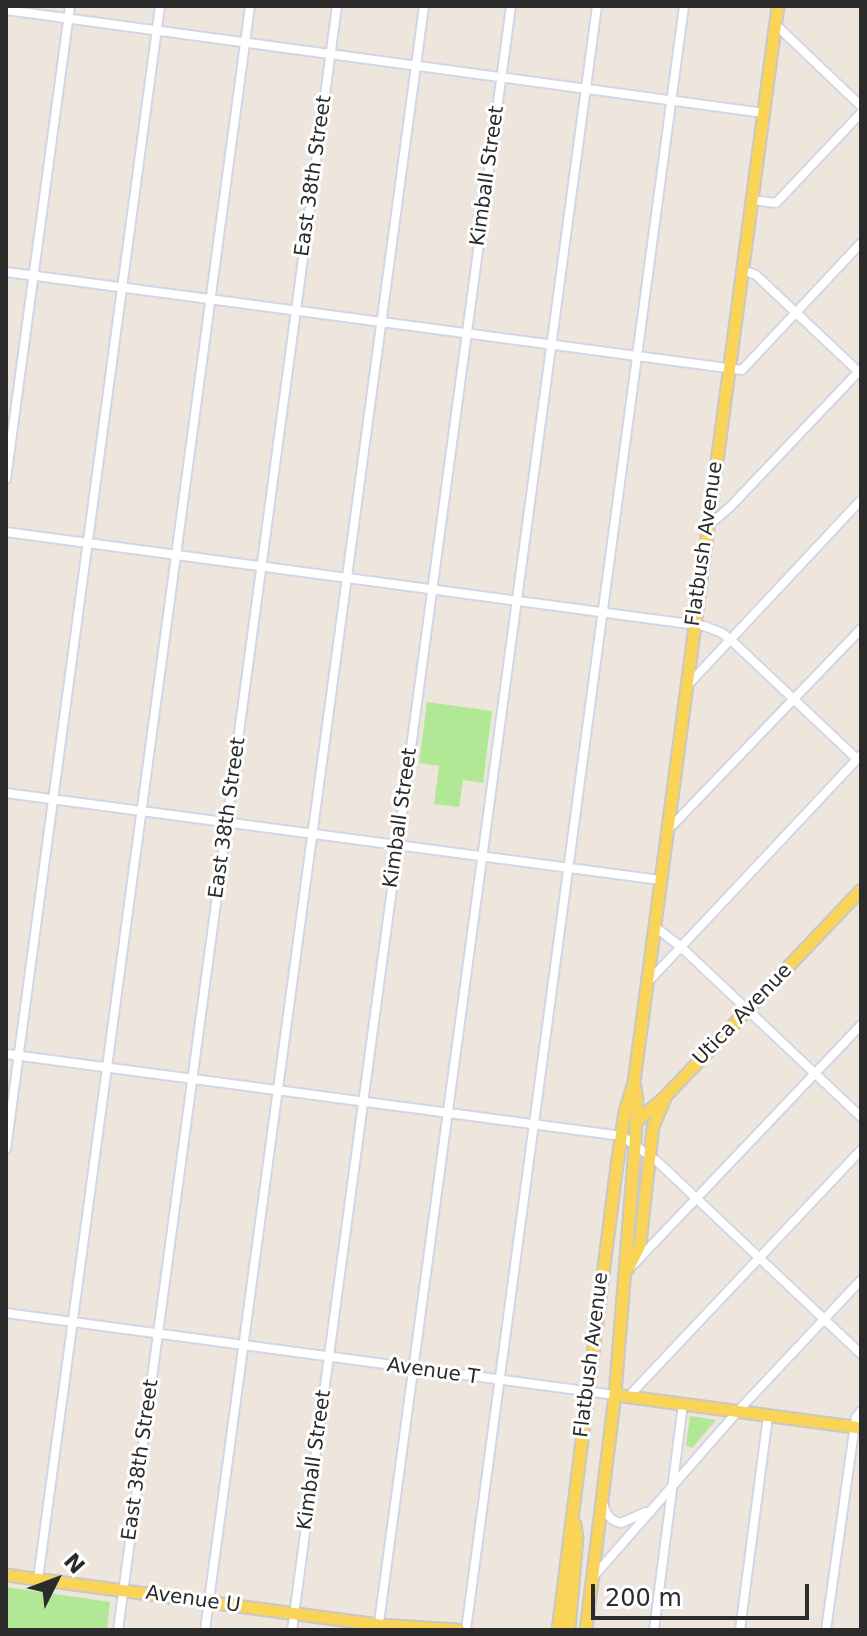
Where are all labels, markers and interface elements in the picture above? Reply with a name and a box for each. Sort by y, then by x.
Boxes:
street label: East 38th Street [291,94,337,258]
street label: Kimball Street [466,104,510,248]
street label: Flatbush Avenue [682,460,728,628]
street label: East 38th Street [205,736,251,900]
street label: Kimball Street [379,746,423,890]
street label: Utica Avenue [689,959,797,1071]
street label: Flatbush Avenue [570,1271,614,1439]
street label: Avenue T [385,1354,481,1390]
street label: East 38th Street [118,1378,164,1542]
street label: Kimball Street [293,1388,337,1532]
north arrow [16,1540,96,1620]
text: N [59,1548,90,1579]
scale bar [595,1568,813,1618]
street label: Avenue U [144,1581,242,1619]
text: 200 m [605,1584,682,1612]

